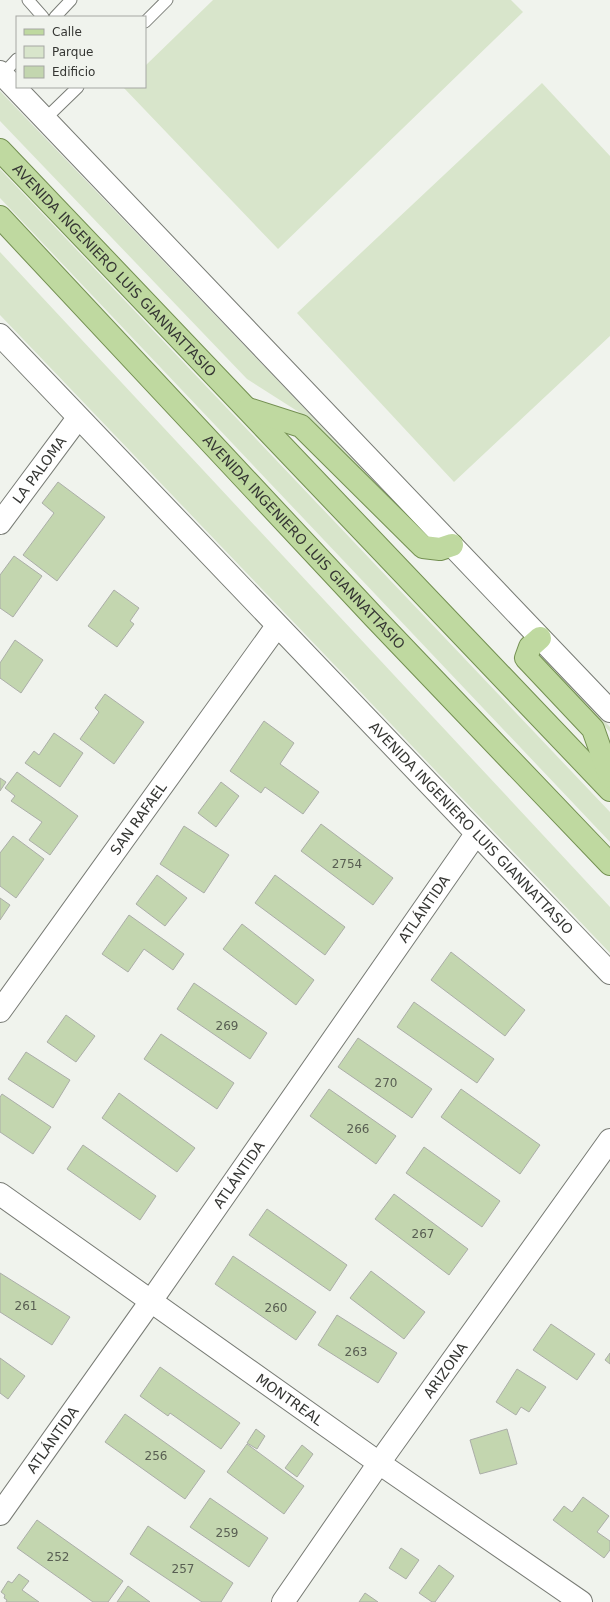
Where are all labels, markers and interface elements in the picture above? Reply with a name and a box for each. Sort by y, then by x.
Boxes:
legend [16,16,146,88]
text: Calle [52,25,82,39]
text: Parque [52,45,93,59]
text: Edificio [52,65,95,79]
street label: AVENIDA INGENIERO LUIS GIANNATTASIO [9,161,220,380]
street label: AVENIDA INGENIERO LUIS GIANNATTASIO [200,432,408,652]
street label: LA PALOMA [9,433,70,507]
street label: AVENIDA INGENIERO LUIS GIANNATTASIO [366,718,576,937]
street label: SAN RAFAEL [107,779,170,858]
house number: 2754 [332,857,362,871]
street label: ATLÁNTIDA [395,872,453,945]
house number: 269 [216,1019,238,1033]
house number: 270 [375,1076,397,1090]
house number: 266 [347,1122,369,1136]
street label: ATLÁNTIDA [210,1138,268,1211]
house number: 267 [412,1227,434,1241]
house number: 261 [15,1299,37,1313]
house number: 260 [265,1301,287,1315]
street label: ARIZONA [420,1339,471,1401]
house number: 263 [345,1345,367,1359]
street label: MONTREAL [253,1370,326,1429]
street label: ATLÁNTIDA [24,1403,82,1476]
house number: 256 [145,1449,167,1463]
house number: 259 [216,1526,238,1540]
house number: 252 [47,1550,69,1564]
house number: 257 [172,1562,194,1576]

